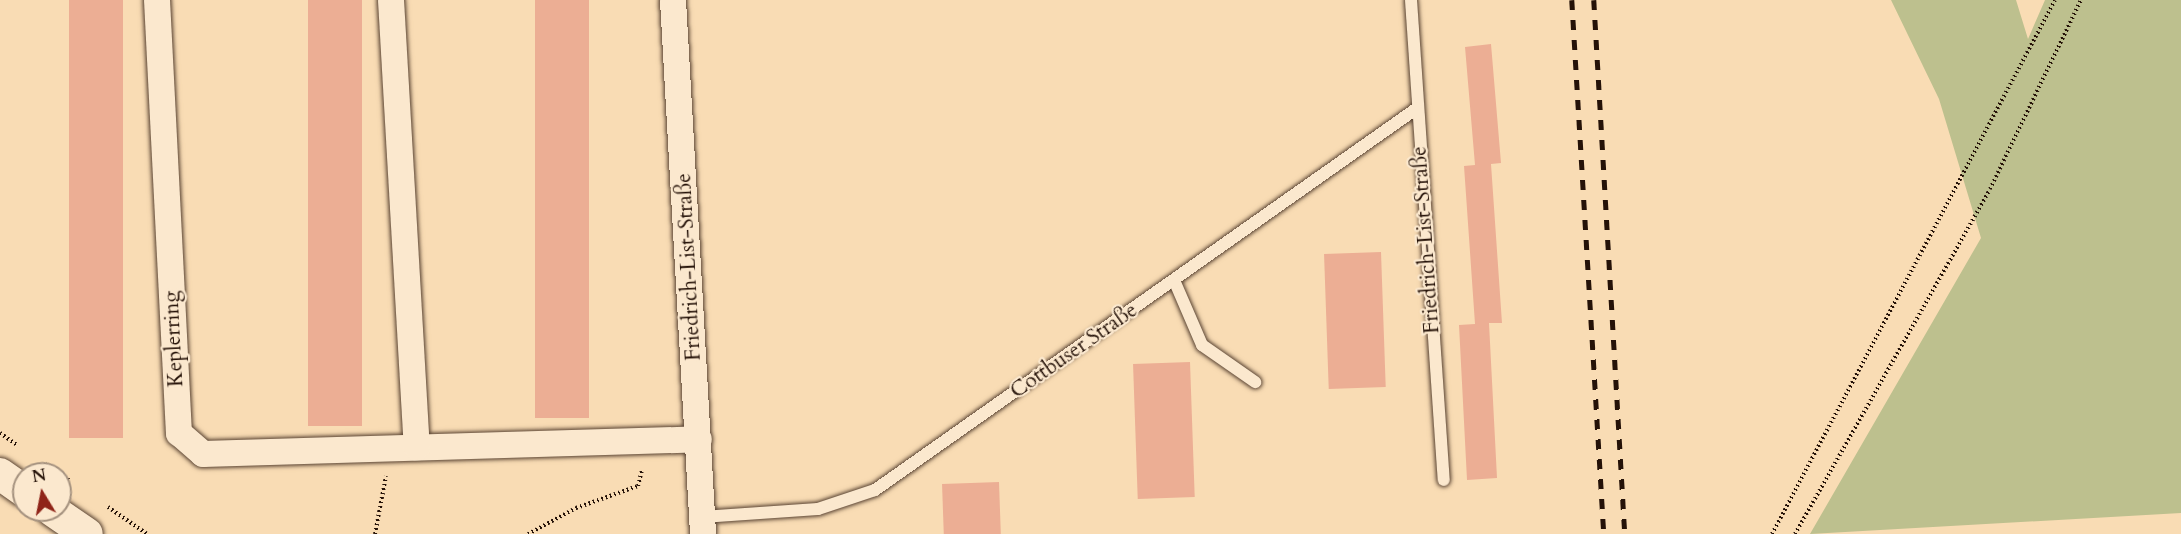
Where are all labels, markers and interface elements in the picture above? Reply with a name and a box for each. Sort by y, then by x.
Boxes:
street label: Friedrich-List-Straße [1407,145,1445,335]
street label: Friedrich-List-Straße [672,173,706,361]
street label: Keplerring [159,290,189,388]
street label: Cottbuser Straße [1006,298,1142,404]
north arrow [12,462,72,522]
text: N [30,464,48,488]

